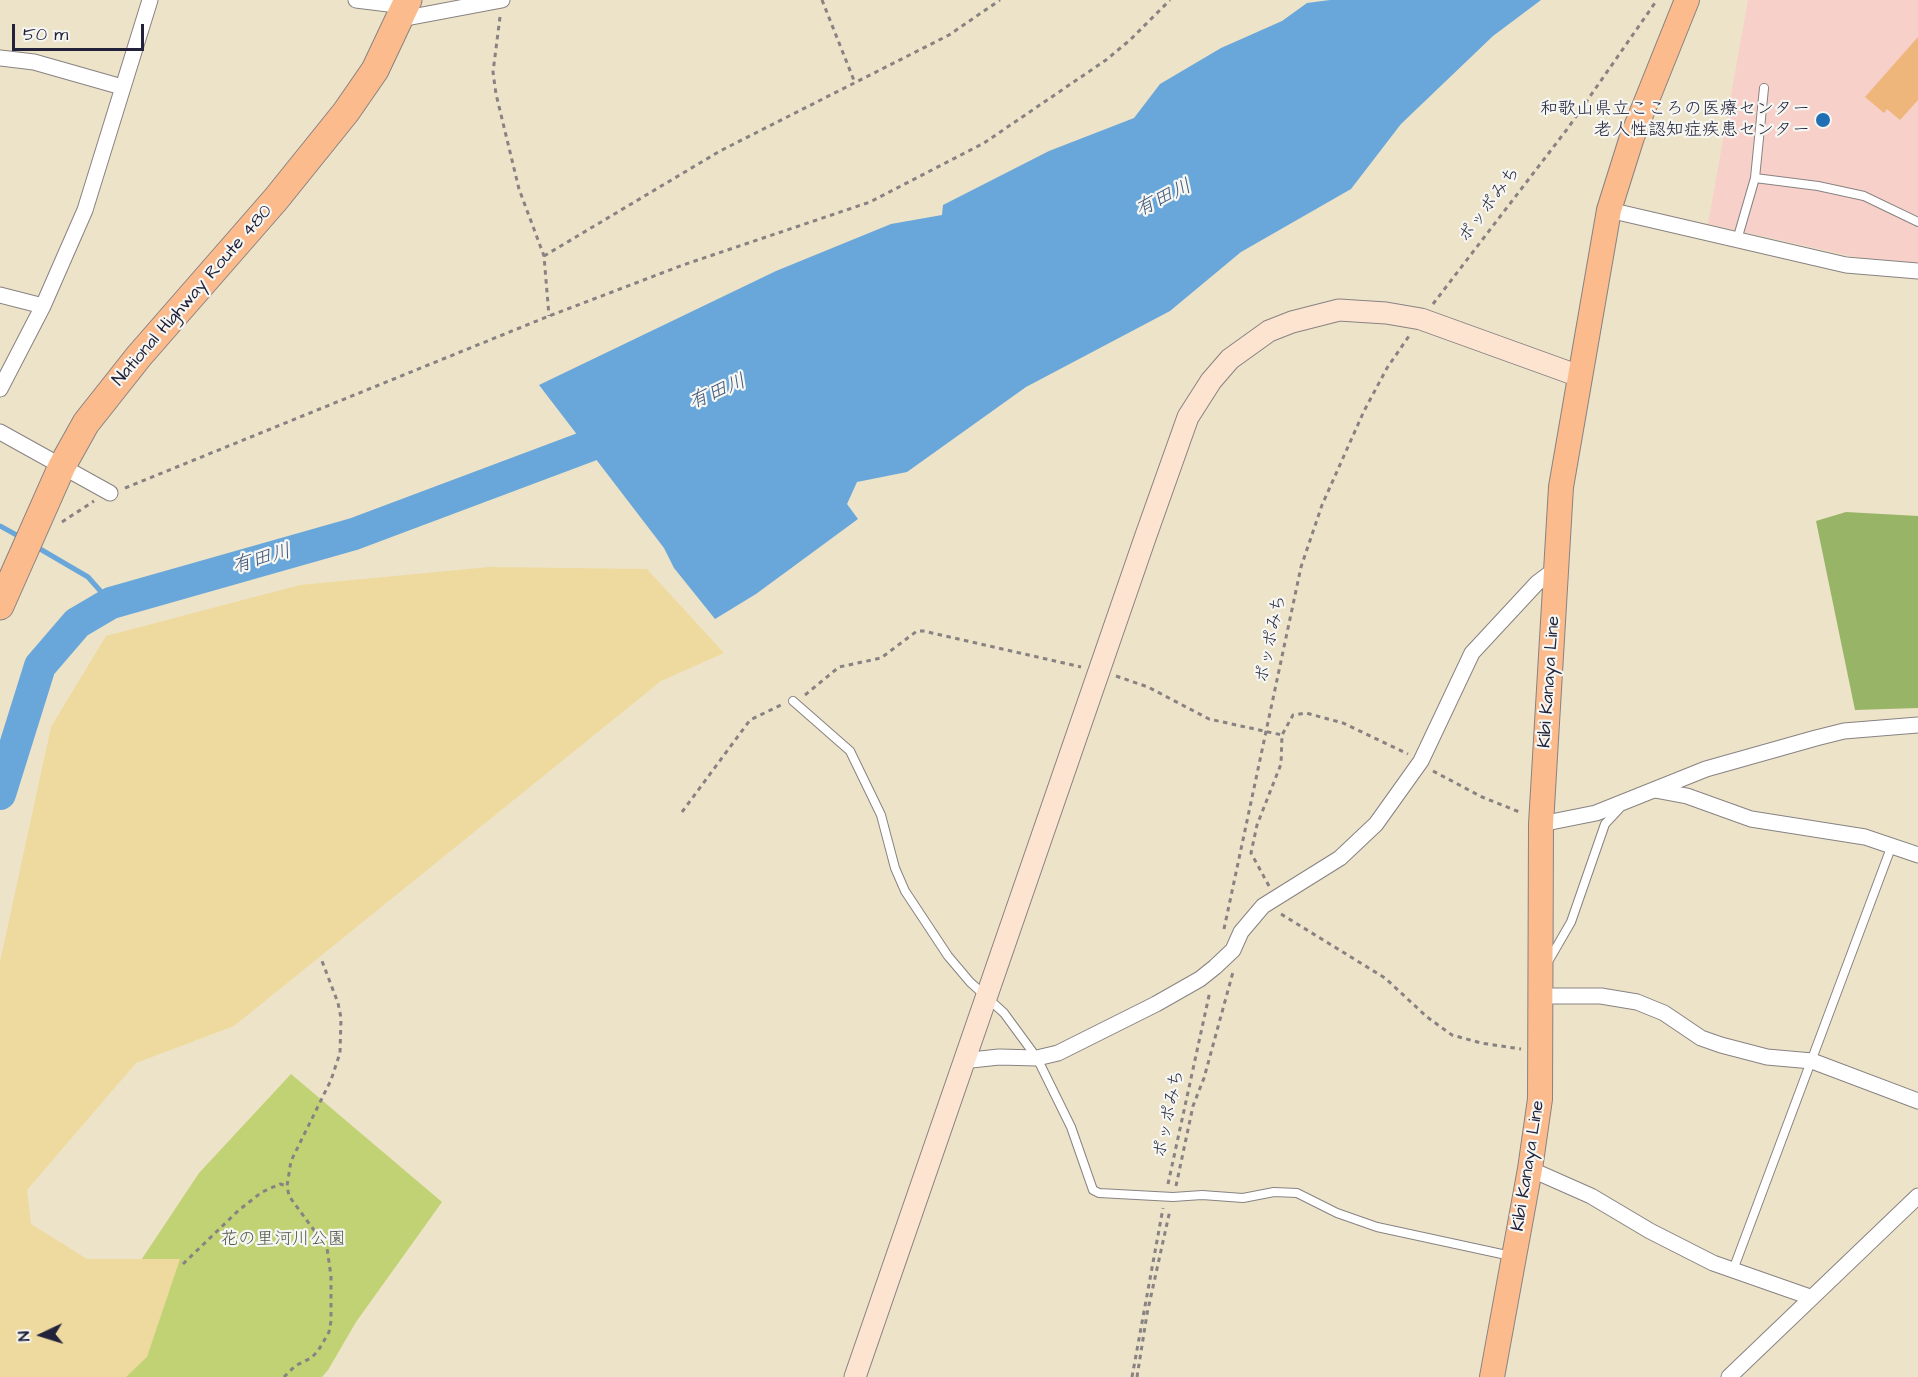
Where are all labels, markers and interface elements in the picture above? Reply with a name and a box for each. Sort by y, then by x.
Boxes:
scale bar [15,12,147,50]
text: 50 m [23,22,68,47]
place label: 和歌山県立こころの医療センター 老人性認知症疾患センター [1540,99,1810,142]
marker: 和歌山県立こころの医療センター 老人性認知症疾患センター [1814,111,1832,129]
street label: ポッポみち [1454,163,1526,247]
water label: 有田川 [1132,175,1196,223]
street label: National Highway Route 480 [108,201,278,391]
water label: 有田川 [686,370,750,416]
water label: 有田川 [230,540,294,580]
street label: ポッポみち [1252,593,1292,685]
street label: Kibi Kanaya Line [1535,615,1565,749]
street label: ポッポみち [1150,1068,1190,1160]
street label: Kibi Kanaya Line [1508,1099,1550,1233]
park label: 花の里河川公園 [220,1229,346,1251]
north arrow [12,1305,72,1365]
text: N [13,1330,35,1342]

